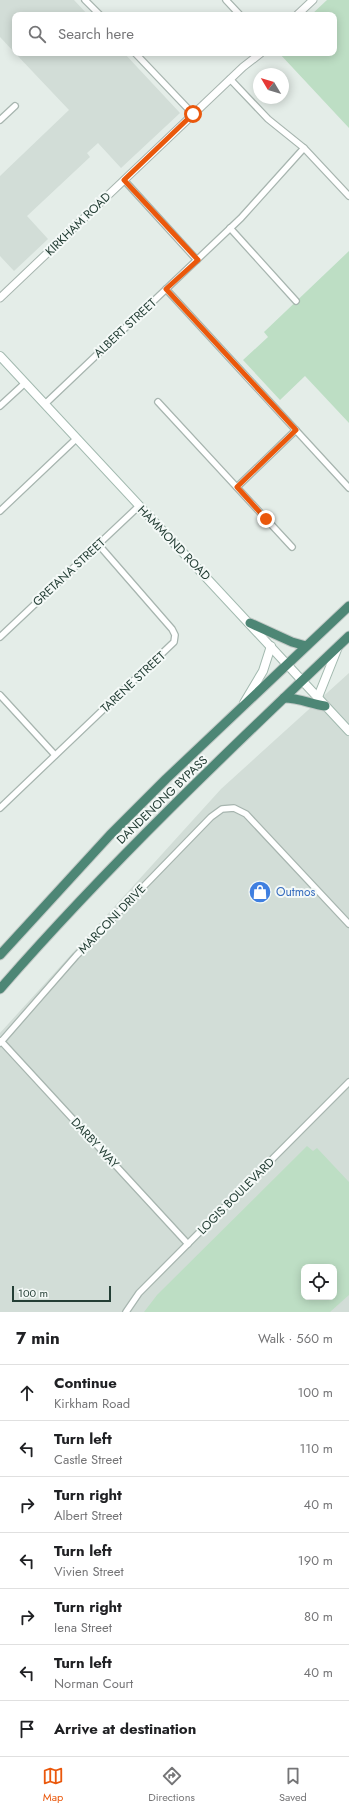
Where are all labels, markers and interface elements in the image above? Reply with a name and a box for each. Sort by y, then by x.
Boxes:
search box [12,12,337,56]
icon: search [26,23,48,45]
text: Search here [58,23,134,45]
north arrow [253,68,289,104]
route start [184,105,202,123]
street label: KIRKHAM ROAD [41,188,115,260]
street label: ALBERT STREET [90,294,161,362]
street label: HAMMOND ROAD [133,501,215,585]
route end [257,510,275,528]
street label: GRETANA STREET [29,533,110,610]
street label: TARENE STREET [97,647,170,717]
street label: DANDENONG BYPASS [112,751,212,848]
shop icon: Outmos [247,879,273,905]
street label: MARCONI DRIVE [74,880,150,958]
place label: Outmos [276,883,316,901]
street label: DARBY WAY [67,1114,123,1173]
street label: LOGIS BOULEVARD [194,1154,278,1238]
map controls [301,1264,337,1300]
button: locate [301,1264,337,1300]
scale bar [12,1284,111,1303]
text: 100 m [18,1285,48,1301]
text: 7 min [16,1326,60,1350]
text: Walk · 560 m [258,1329,333,1348]
text: Continue [54,1372,117,1394]
icon: ahead [16,1382,38,1404]
text: 100 m [298,1383,333,1402]
text: Kirkham Road [54,1394,130,1413]
text: Turn left [54,1428,112,1450]
icon: left [16,1438,38,1460]
text: 110 m [299,1439,333,1458]
text: Castle Street [54,1450,122,1469]
text: Turn right [54,1484,122,1506]
icon: right [16,1494,38,1516]
text: 40 m [304,1495,333,1514]
text: Albert Street [54,1506,122,1525]
text: Turn left [54,1540,112,1562]
icon: left [16,1550,38,1572]
text: 190 m [298,1551,333,1570]
text: Vivien Street [54,1562,124,1581]
text: Turn right [54,1596,122,1618]
icon: right [16,1606,38,1628]
text: 80 m [304,1607,333,1626]
text: Iena Street [54,1618,112,1637]
text: Turn left [54,1652,112,1674]
icon: left [16,1662,38,1684]
text: 40 m [304,1663,333,1682]
text: Norman Court [54,1674,133,1693]
icon: arrive [16,1718,38,1740]
text: Arrive at destination [54,1718,196,1740]
tab: Map [42,1765,64,1805]
tab: Directions [148,1765,195,1805]
tab: Saved [279,1765,307,1805]

